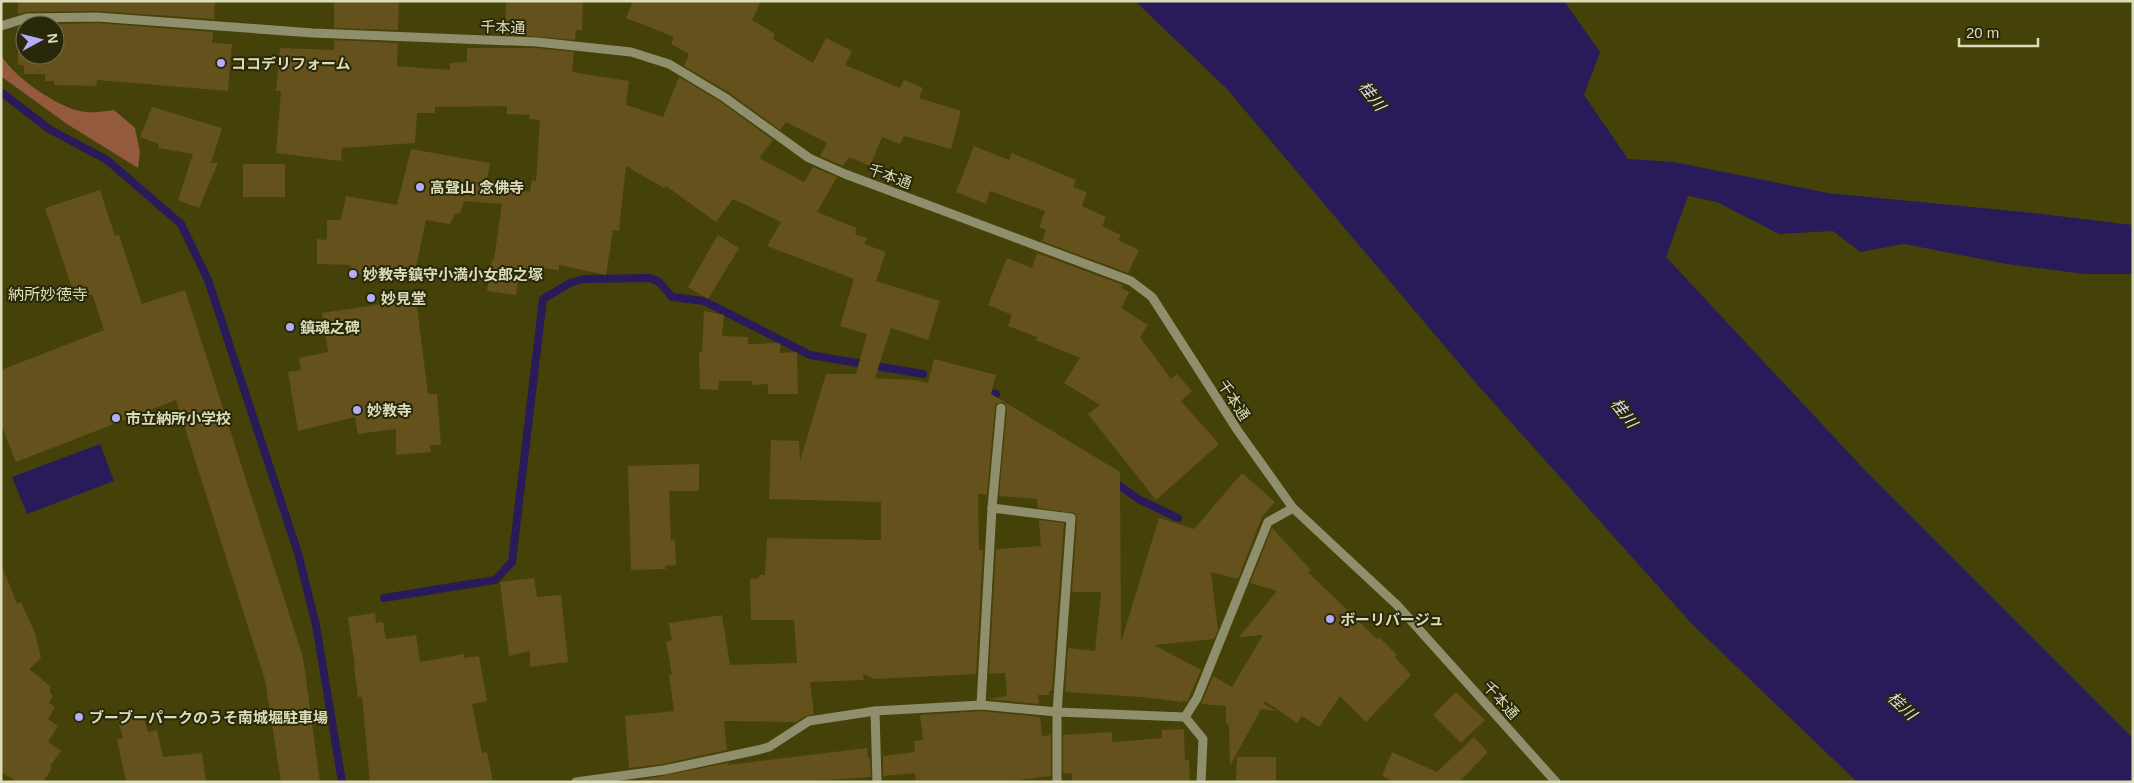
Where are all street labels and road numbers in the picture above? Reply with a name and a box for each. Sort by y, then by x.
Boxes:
street label: 千本通 [480,18,526,36]
street label: 千本通 [866,160,914,192]
street label: 千本通 [1215,376,1253,424]
street label: 千本通 [1480,678,1522,722]

